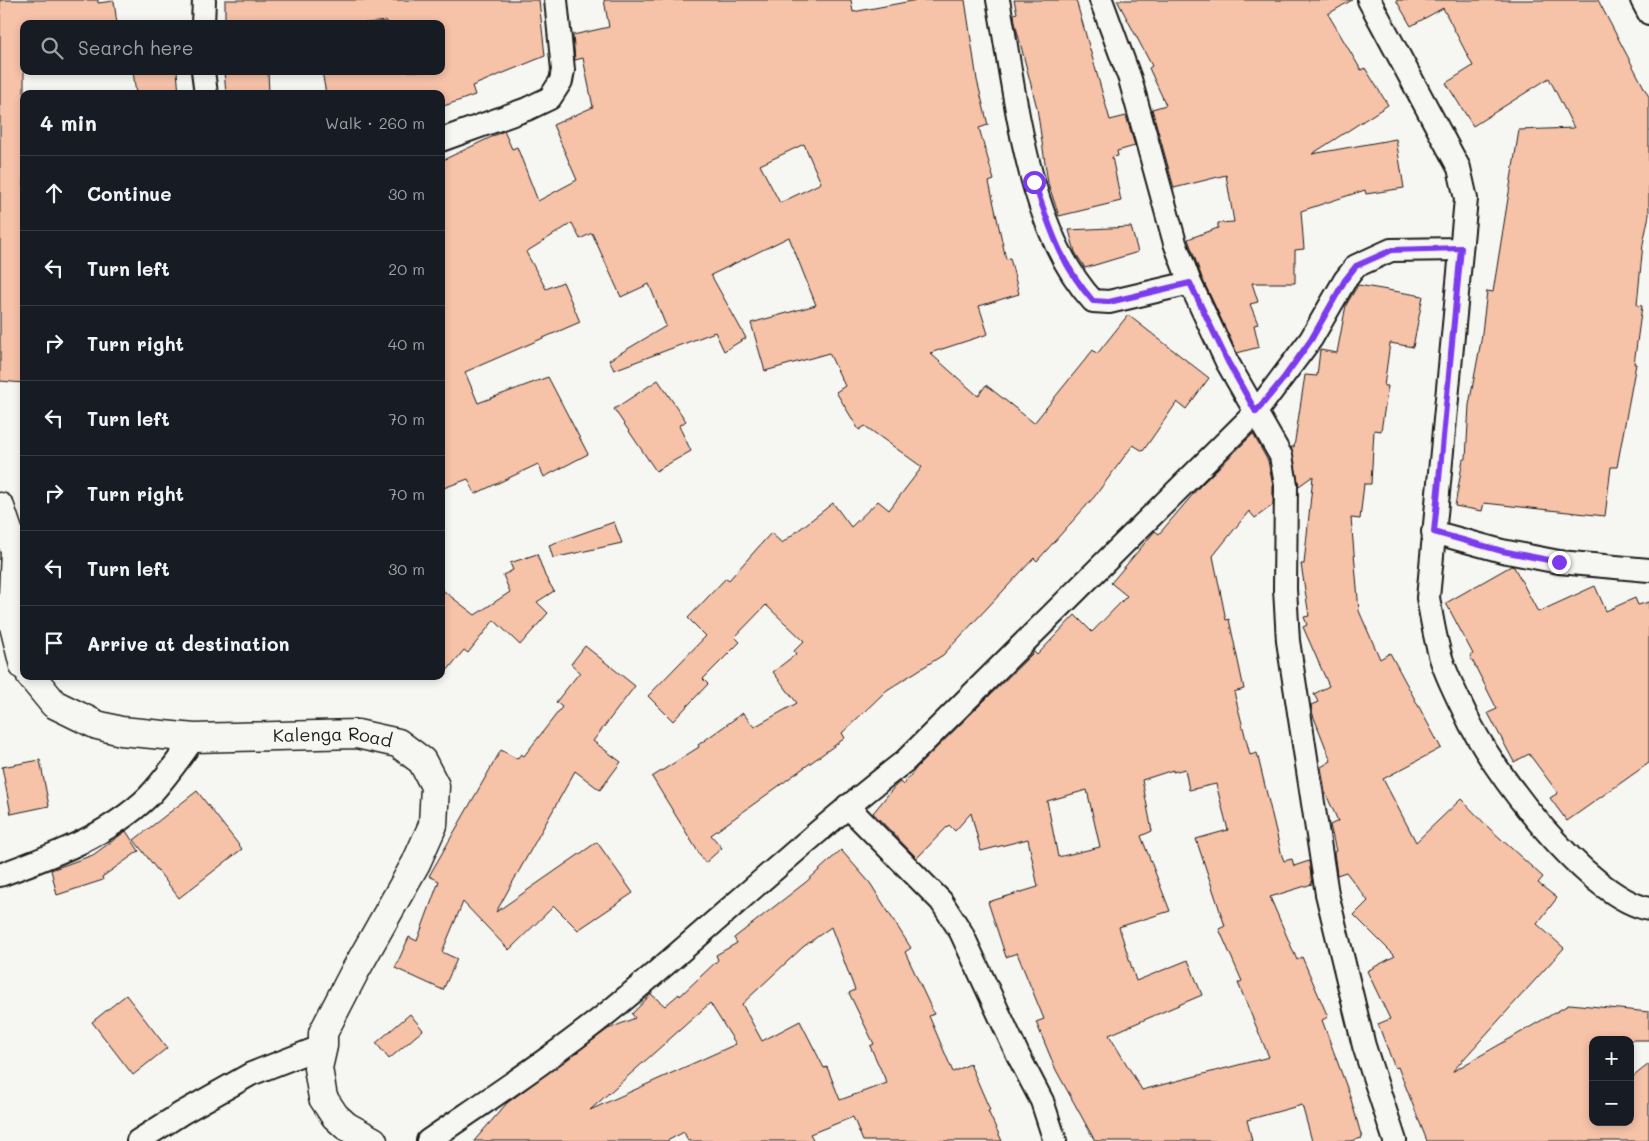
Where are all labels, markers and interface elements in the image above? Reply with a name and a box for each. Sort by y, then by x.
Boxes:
search box [20,20,445,75]
icon: search [38,34,66,62]
text: Search here [78,35,194,60]
text: 4 min [40,109,97,136]
text: Walk · 260 m [325,112,425,133]
route start [1023,171,1046,194]
icon: ahead [40,179,68,207]
text: Continue [87,181,172,206]
text: 30 m [388,183,425,204]
icon: left [40,254,68,282]
text: Turn left [87,256,170,281]
text: 20 m [388,258,425,279]
icon: right [40,329,68,357]
text: Turn right [87,331,184,356]
text: 40 m [388,333,425,354]
icon: left [40,404,68,432]
text: Turn left [87,406,170,431]
text: 70 m [388,408,425,429]
icon: right [40,479,68,507]
text: Turn right [87,481,184,506]
text: 70 m [388,483,425,504]
route end [1548,551,1571,574]
icon: left [40,554,68,582]
text: Turn left [87,556,170,581]
text: 30 m [388,558,425,579]
icon: arrive [40,629,68,657]
text: Arrive at destination [87,631,290,656]
street label: Kalenga Road [272,721,395,752]
map controls [1589,1036,1634,1126]
button: + [1589,1036,1634,1081]
button: − [1589,1081,1634,1126]

